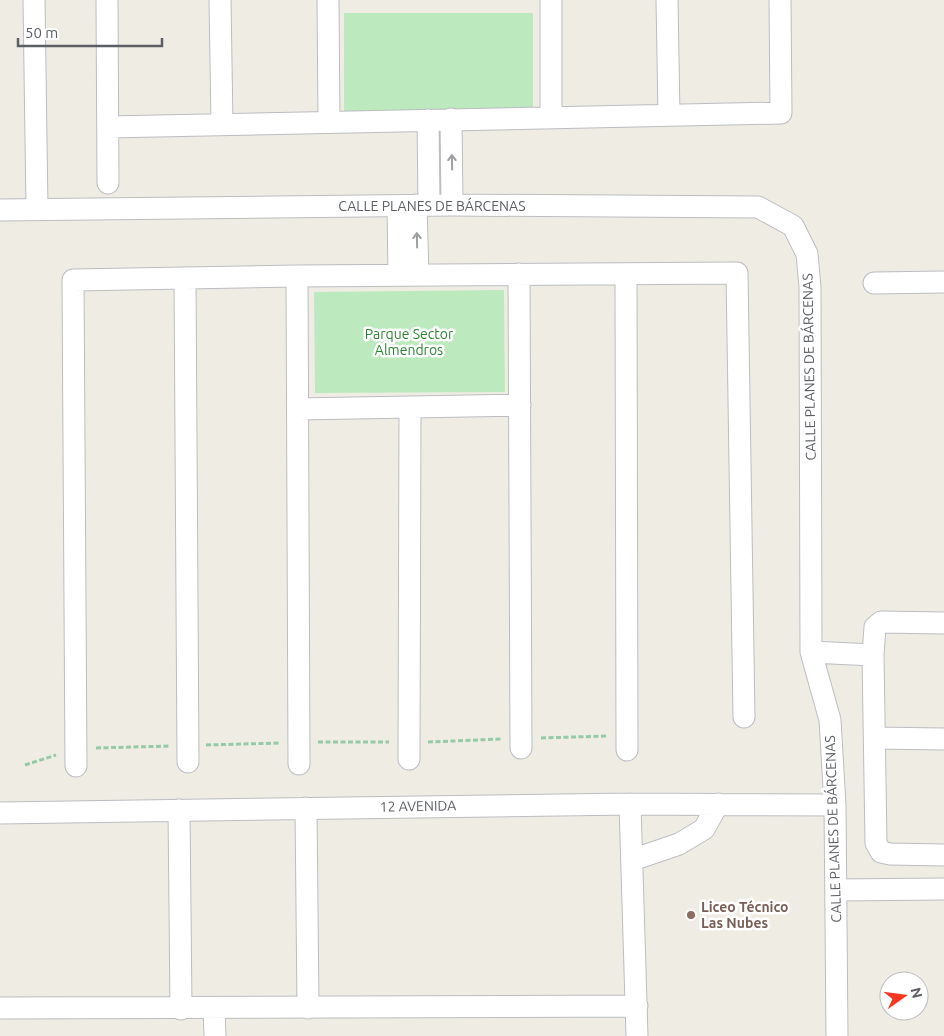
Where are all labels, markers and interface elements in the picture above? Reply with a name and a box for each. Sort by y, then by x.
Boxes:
scale bar [18,15,161,47]
text: 50 m [25,24,58,41]
one-way arrow [447,155,457,171]
street label: CALLE PLANES DE BÁRCENAS [338,197,526,214]
one-way arrow [412,233,422,249]
street label: CALLE PLANES DE BÁRCENAS [798,273,819,461]
park label: Parque Sector Almendros [365,326,454,358]
street label: CALLE PLANES DE BÁRCENAS [821,735,844,923]
street label: 12 AVENIDA [380,797,456,815]
place label: Liceo Técnico Las Nubes [701,899,789,931]
marker: Liceo Técnico Las Nubes [685,909,697,921]
north arrow [879,971,929,1021]
text: N [908,986,926,1000]

